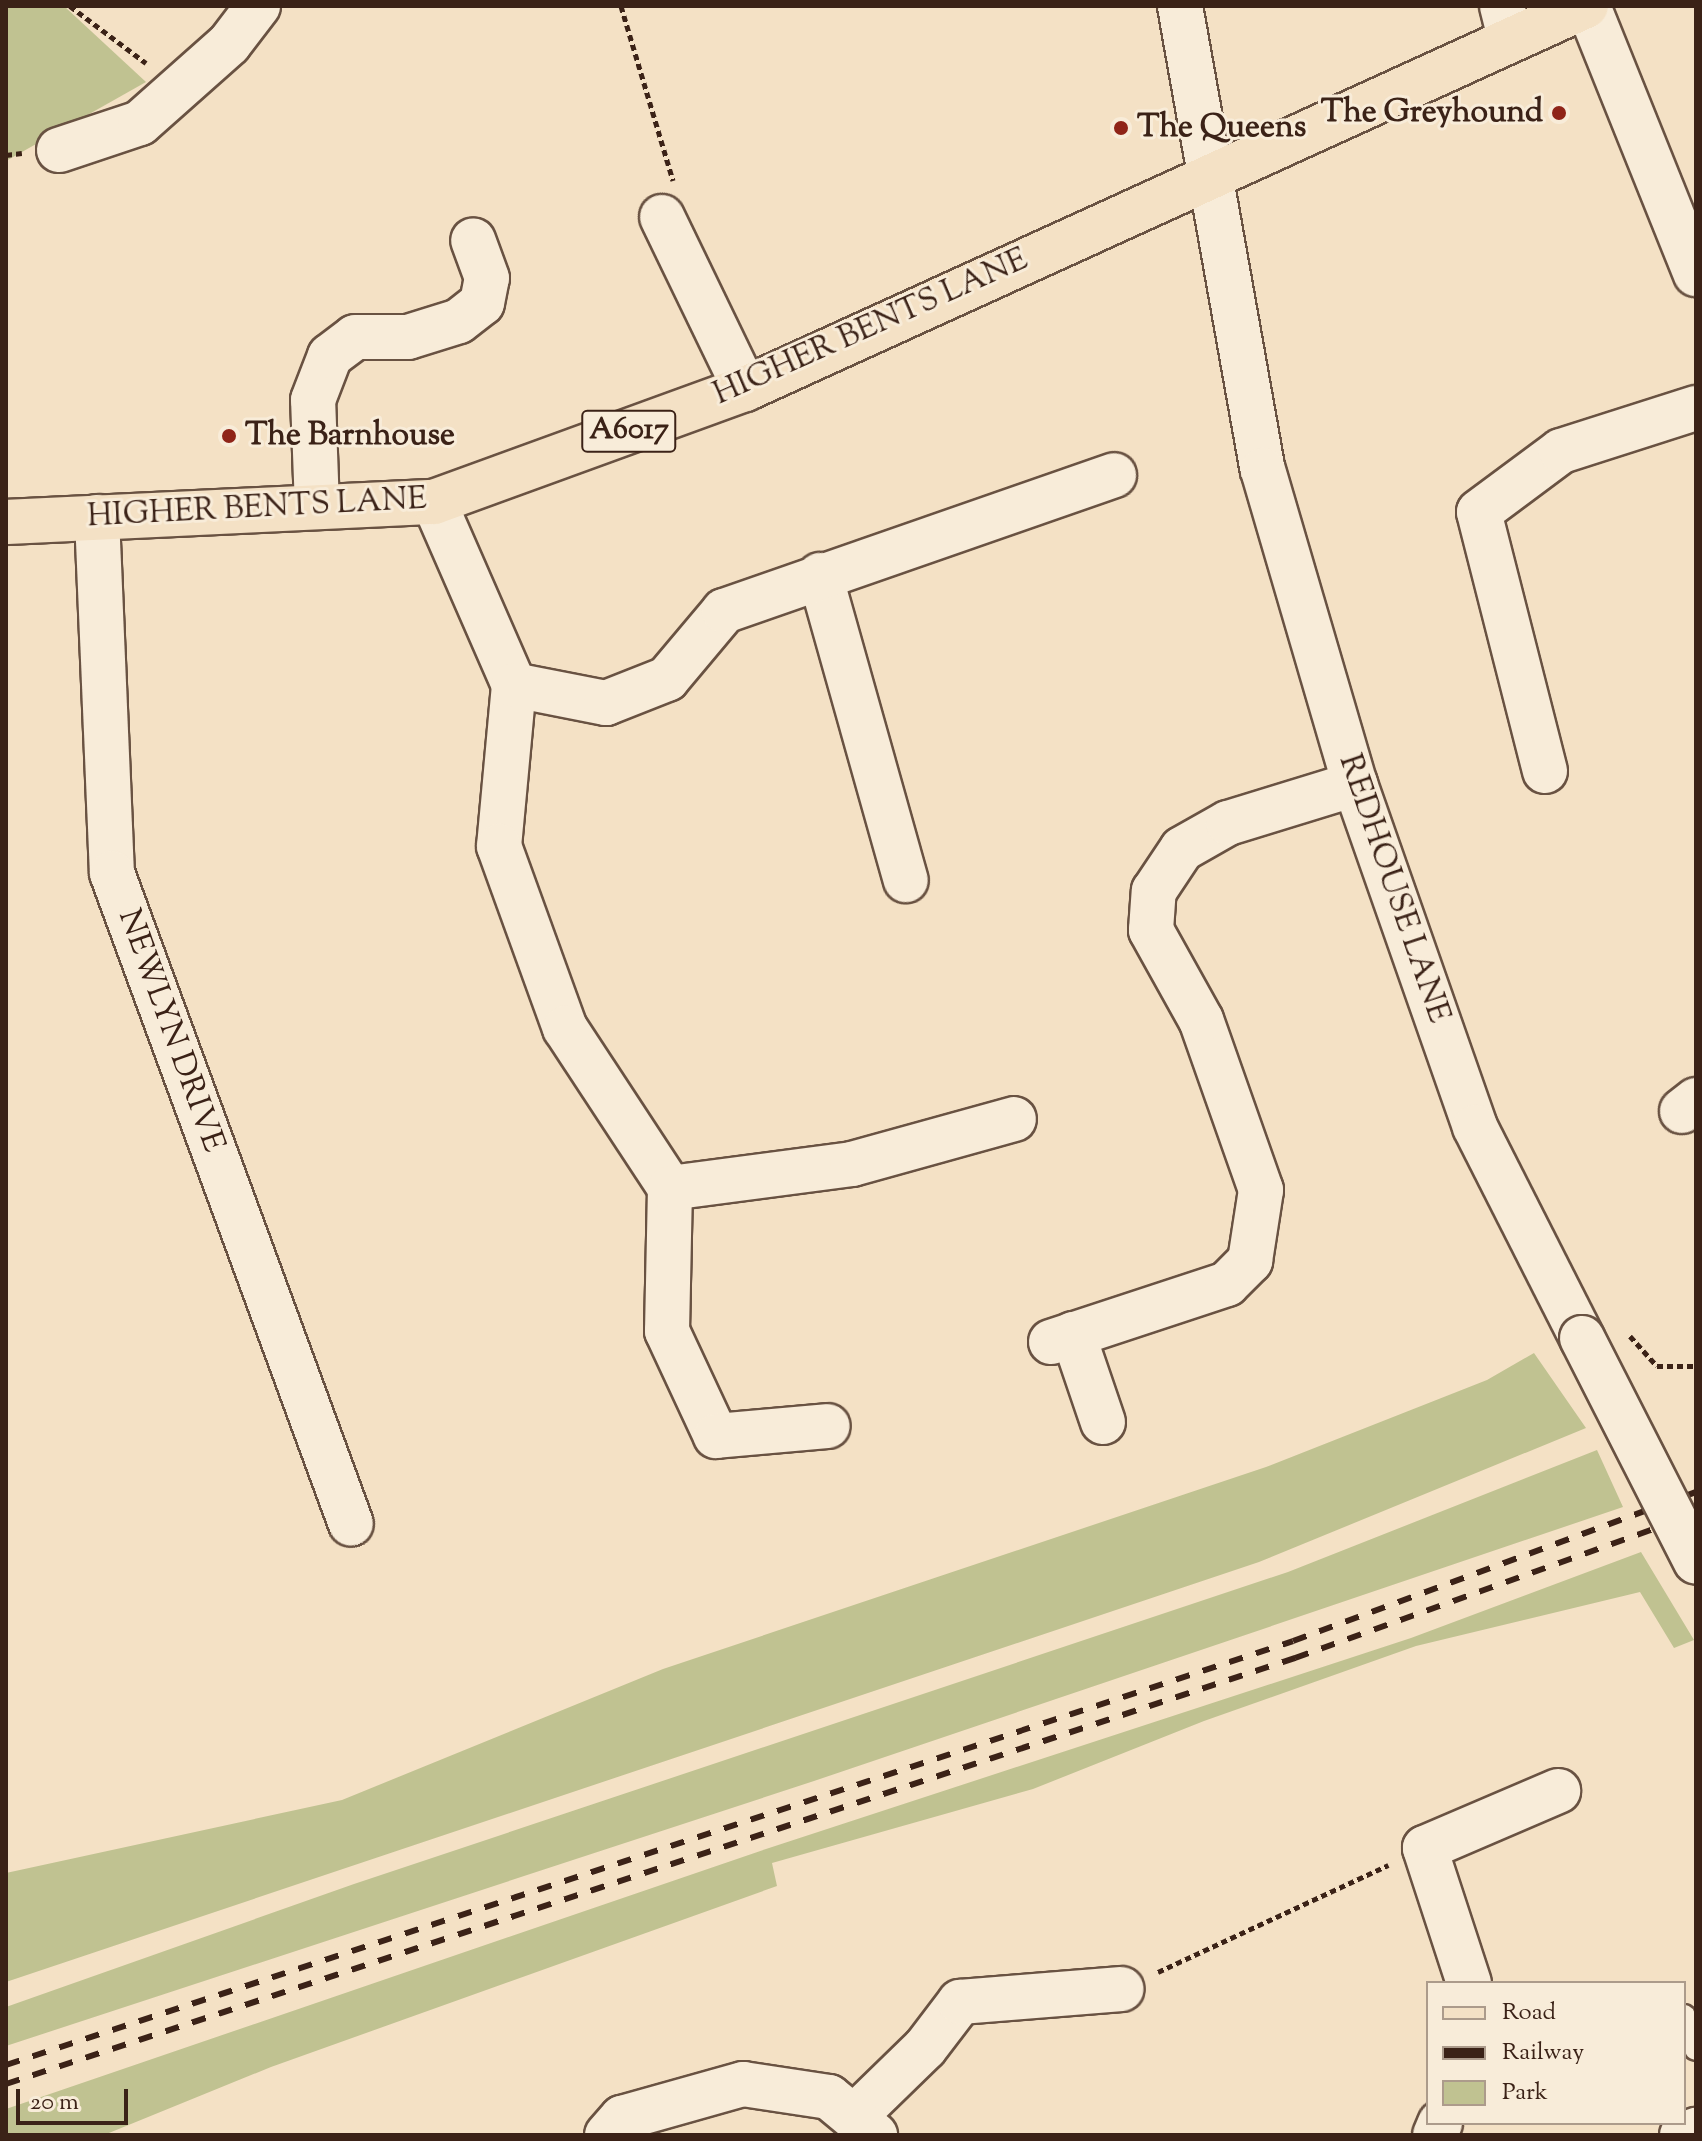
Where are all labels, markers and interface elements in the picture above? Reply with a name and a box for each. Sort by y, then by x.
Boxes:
place label: The Greyhound [1321,94,1543,132]
marker: The Greyhound [1550,104,1568,122]
place label: The Queens [1137,109,1306,147]
marker: The Queens [1112,119,1130,137]
street label: HIGHER BENTS LANE [708,241,1034,415]
road number: A6017 [581,405,677,457]
place label: The Barnhouse [245,417,455,455]
marker: The Barnhouse [220,427,238,445]
street label: HIGHER BENTS LANE [86,481,428,537]
street label: REDHOUSE LANE [1329,750,1457,1028]
street label: NEWLYN DRIVE [108,904,232,1158]
legend [1426,1981,1686,2125]
text: Road [1502,1996,1556,2030]
text: Railway [1502,2036,1584,2070]
scale bar [20,2073,132,2123]
text: Park [1502,2076,1548,2110]
text: 20 m [30,2086,79,2120]

